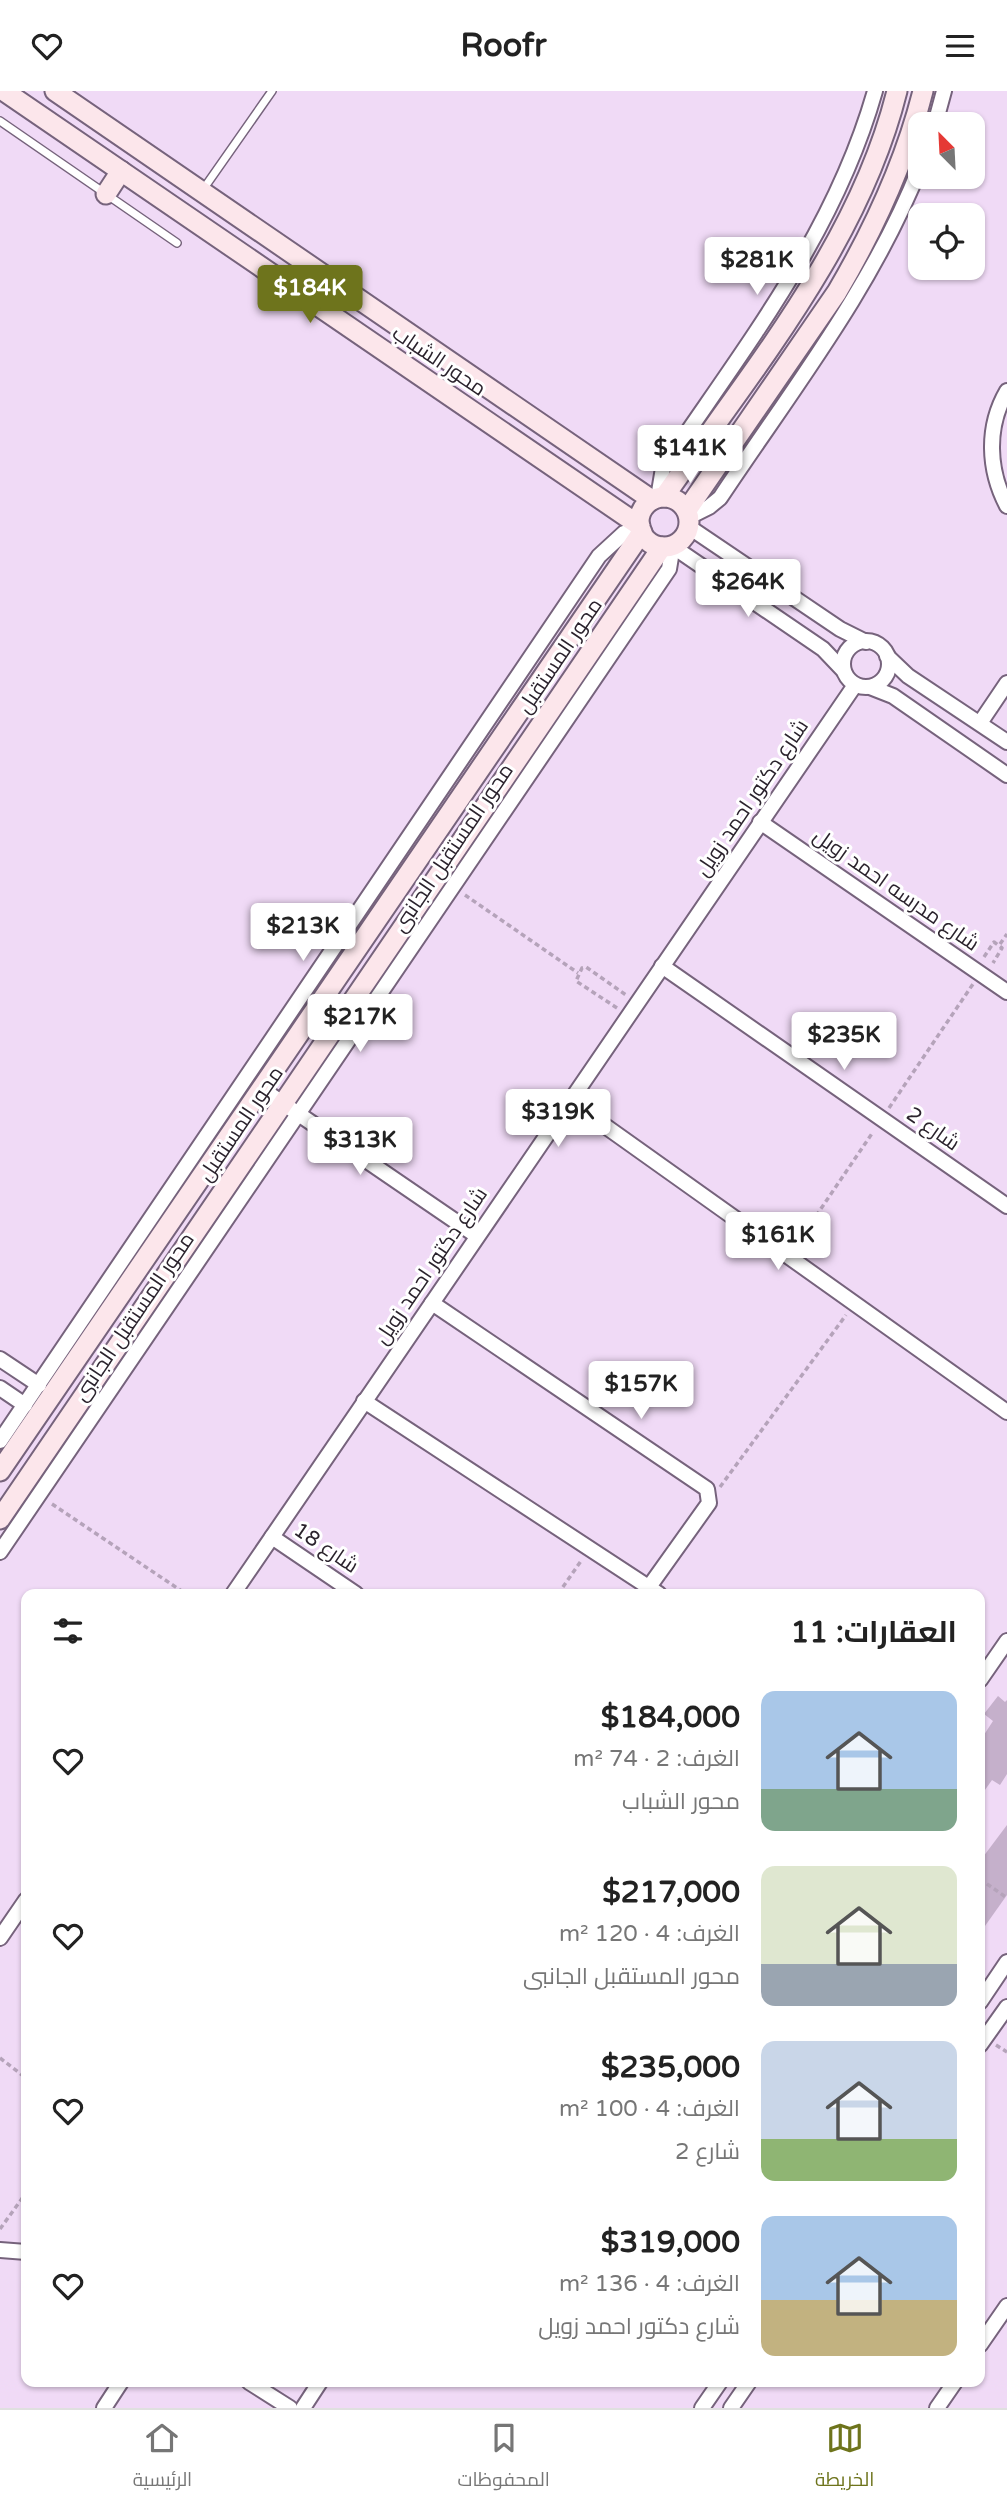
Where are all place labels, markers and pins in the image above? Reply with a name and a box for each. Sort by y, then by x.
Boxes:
pin: $281K [708,237,806,297]
pin: $184K [261,265,359,325]
pin: $141K [641,425,739,485]
pin: $264K [699,559,797,619]
pin: $213K [254,903,352,963]
pin: $217K [311,995,409,1054]
pin: $235K [795,1013,893,1072]
pin: $319K [509,1089,607,1149]
pin: $313K [311,1117,409,1177]
pin: $161K [729,1213,827,1272]
pin: $157K [592,1361,690,1421]

